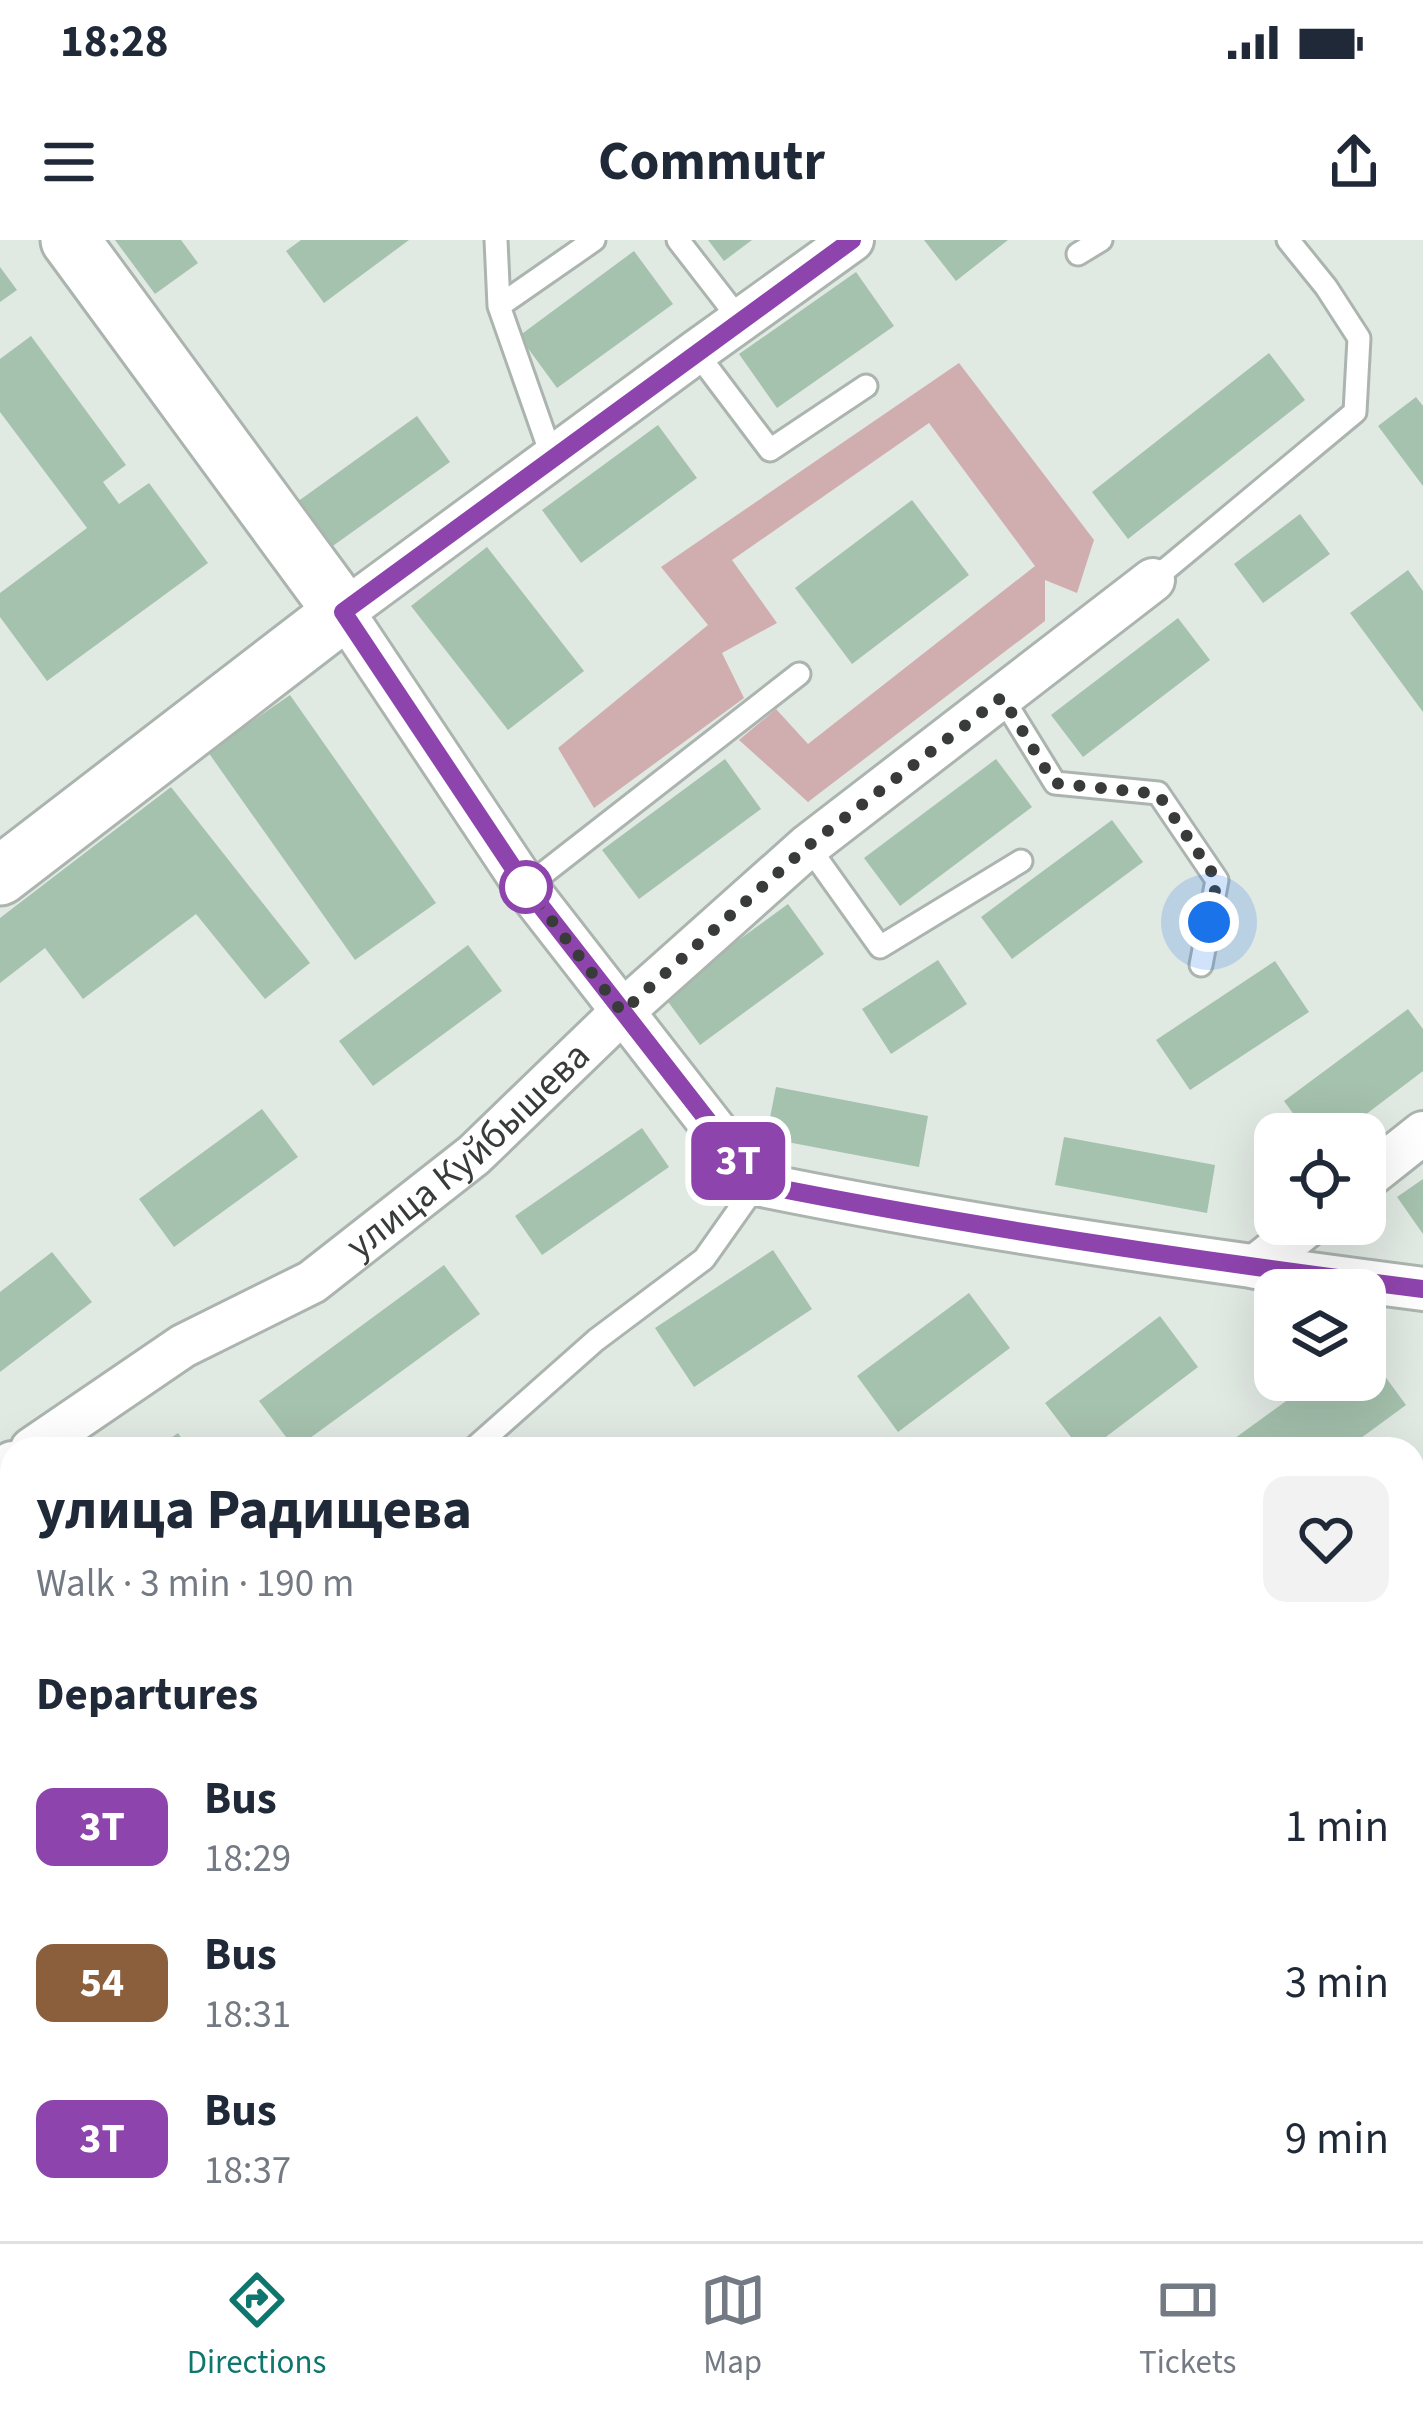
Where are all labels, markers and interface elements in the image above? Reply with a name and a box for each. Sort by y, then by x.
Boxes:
text: 18:28 [60,10,169,74]
text: Commutr [598,124,825,201]
icon: menu [36,129,102,195]
icon: share [1321,129,1387,195]
unlabelled marker [501,862,551,912]
your location [1179,892,1239,952]
street label: улица Куйбышева [334,1029,603,1273]
map controls [1254,1113,1386,1401]
button: locate [1254,1113,1386,1245]
line badge: 3Т [684,1122,792,1200]
text: 3Т [715,1131,761,1191]
button: layers [1254,1269,1386,1401]
text: улица Радищева [36,1470,472,1551]
button: heart [1263,1476,1389,1602]
text: Walk · 3 min · 190 m [36,1556,354,1612]
text: Departures [36,1663,258,1727]
text: Bus [204,1767,277,1831]
text: 1 min [1285,1795,1389,1859]
text: 3Т [79,1797,125,1857]
text: 18:29 [204,1831,291,1887]
text: Bus [204,1923,277,1987]
text: 3 min [1285,1951,1389,2015]
text: 54 [80,1953,124,2013]
text: 18:31 [204,1987,291,2043]
text: Bus [204,2079,277,2143]
text: 9 min [1285,2107,1389,2171]
text: 3Т [79,2109,125,2169]
text: 18:37 [204,2143,291,2199]
tab: Directions [187,2267,326,2386]
tab: Map [700,2267,766,2386]
tab: Tickets [1139,2267,1236,2386]

